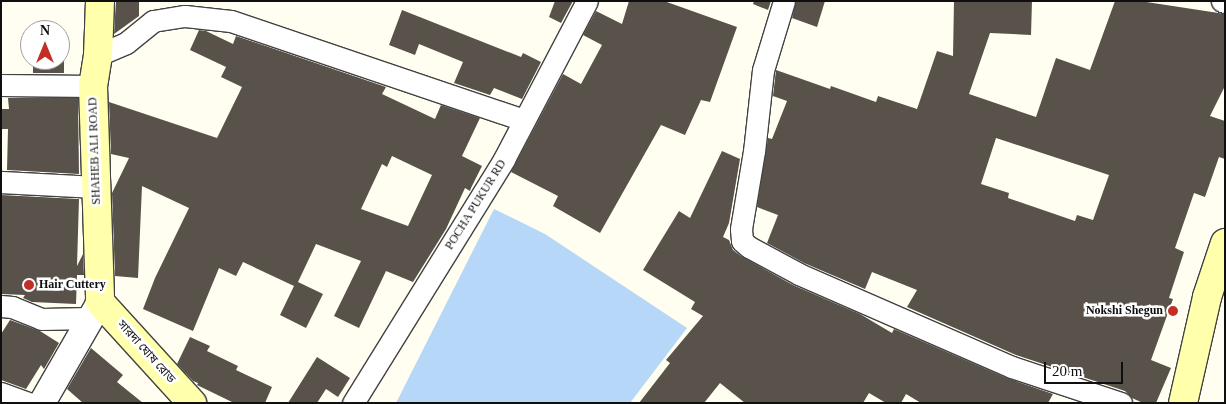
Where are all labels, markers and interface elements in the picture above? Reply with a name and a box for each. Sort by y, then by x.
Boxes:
north arrow [20,20,70,70]
text: N [40,23,50,38]
street label: SHAHEB ALI ROAD [86,97,104,205]
street label: POCHA PUKUR RD [442,157,510,253]
place label: Hair Cuttery [39,278,106,292]
marker: Hair Cuttery [23,279,35,291]
place label: Nokshi Shegun [1086,304,1163,318]
marker: Nokshi Shegun [1167,305,1179,317]
street label: সারদা ঘোষ রোড [114,318,178,386]
scale bar [1046,352,1125,384]
text: 20 m [1052,363,1082,379]

